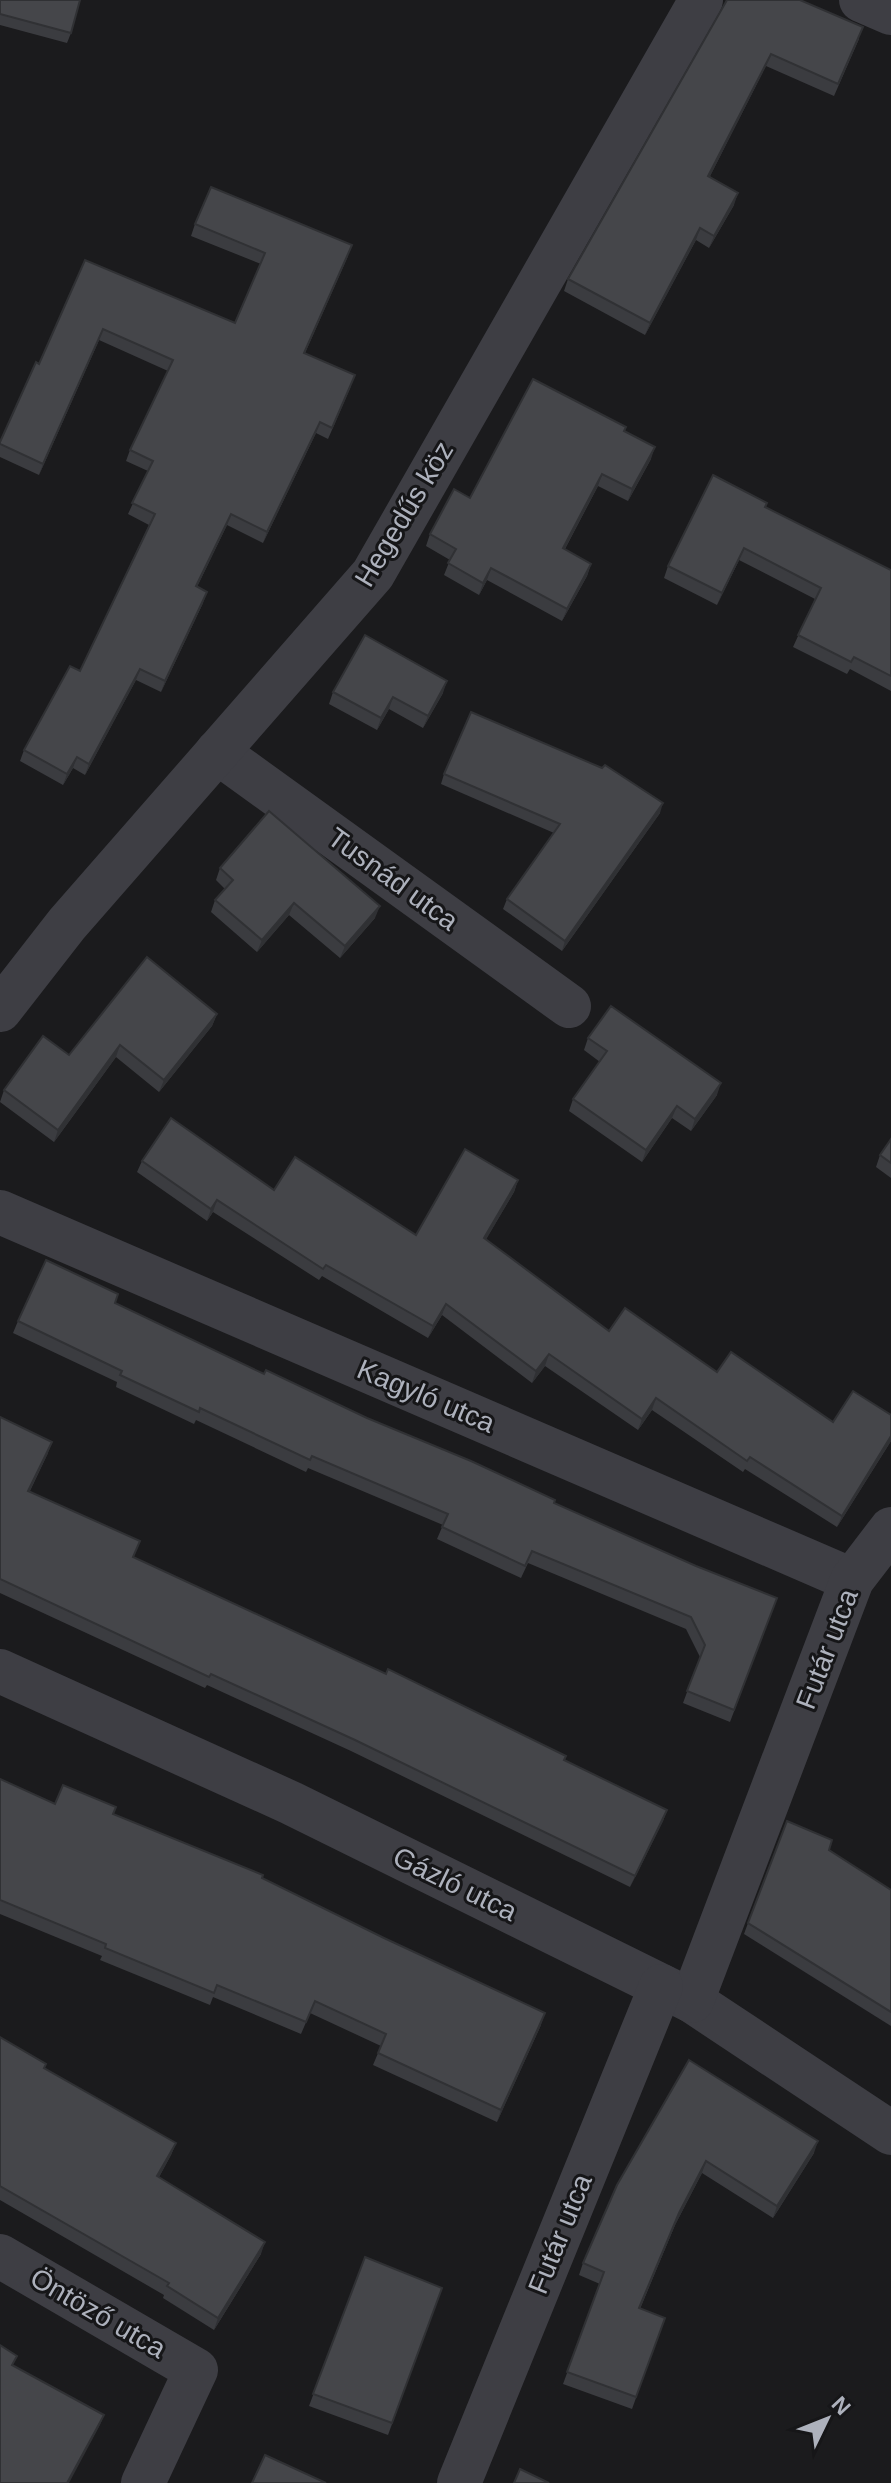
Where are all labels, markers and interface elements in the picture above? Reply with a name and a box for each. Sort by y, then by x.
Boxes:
street label: Hegedűs köz [349,436,459,592]
street label: Tusnád utca [322,821,464,937]
street label: Kagyló utca [353,1353,500,1439]
street label: Futár utca [790,1584,864,1713]
street label: Gázló utca [388,1841,522,1927]
street label: Futár utca [522,2169,598,2298]
street label: Öntöző utca [25,2262,171,2364]
north arrow [787,2379,867,2459]
text: N [827,2391,856,2420]

